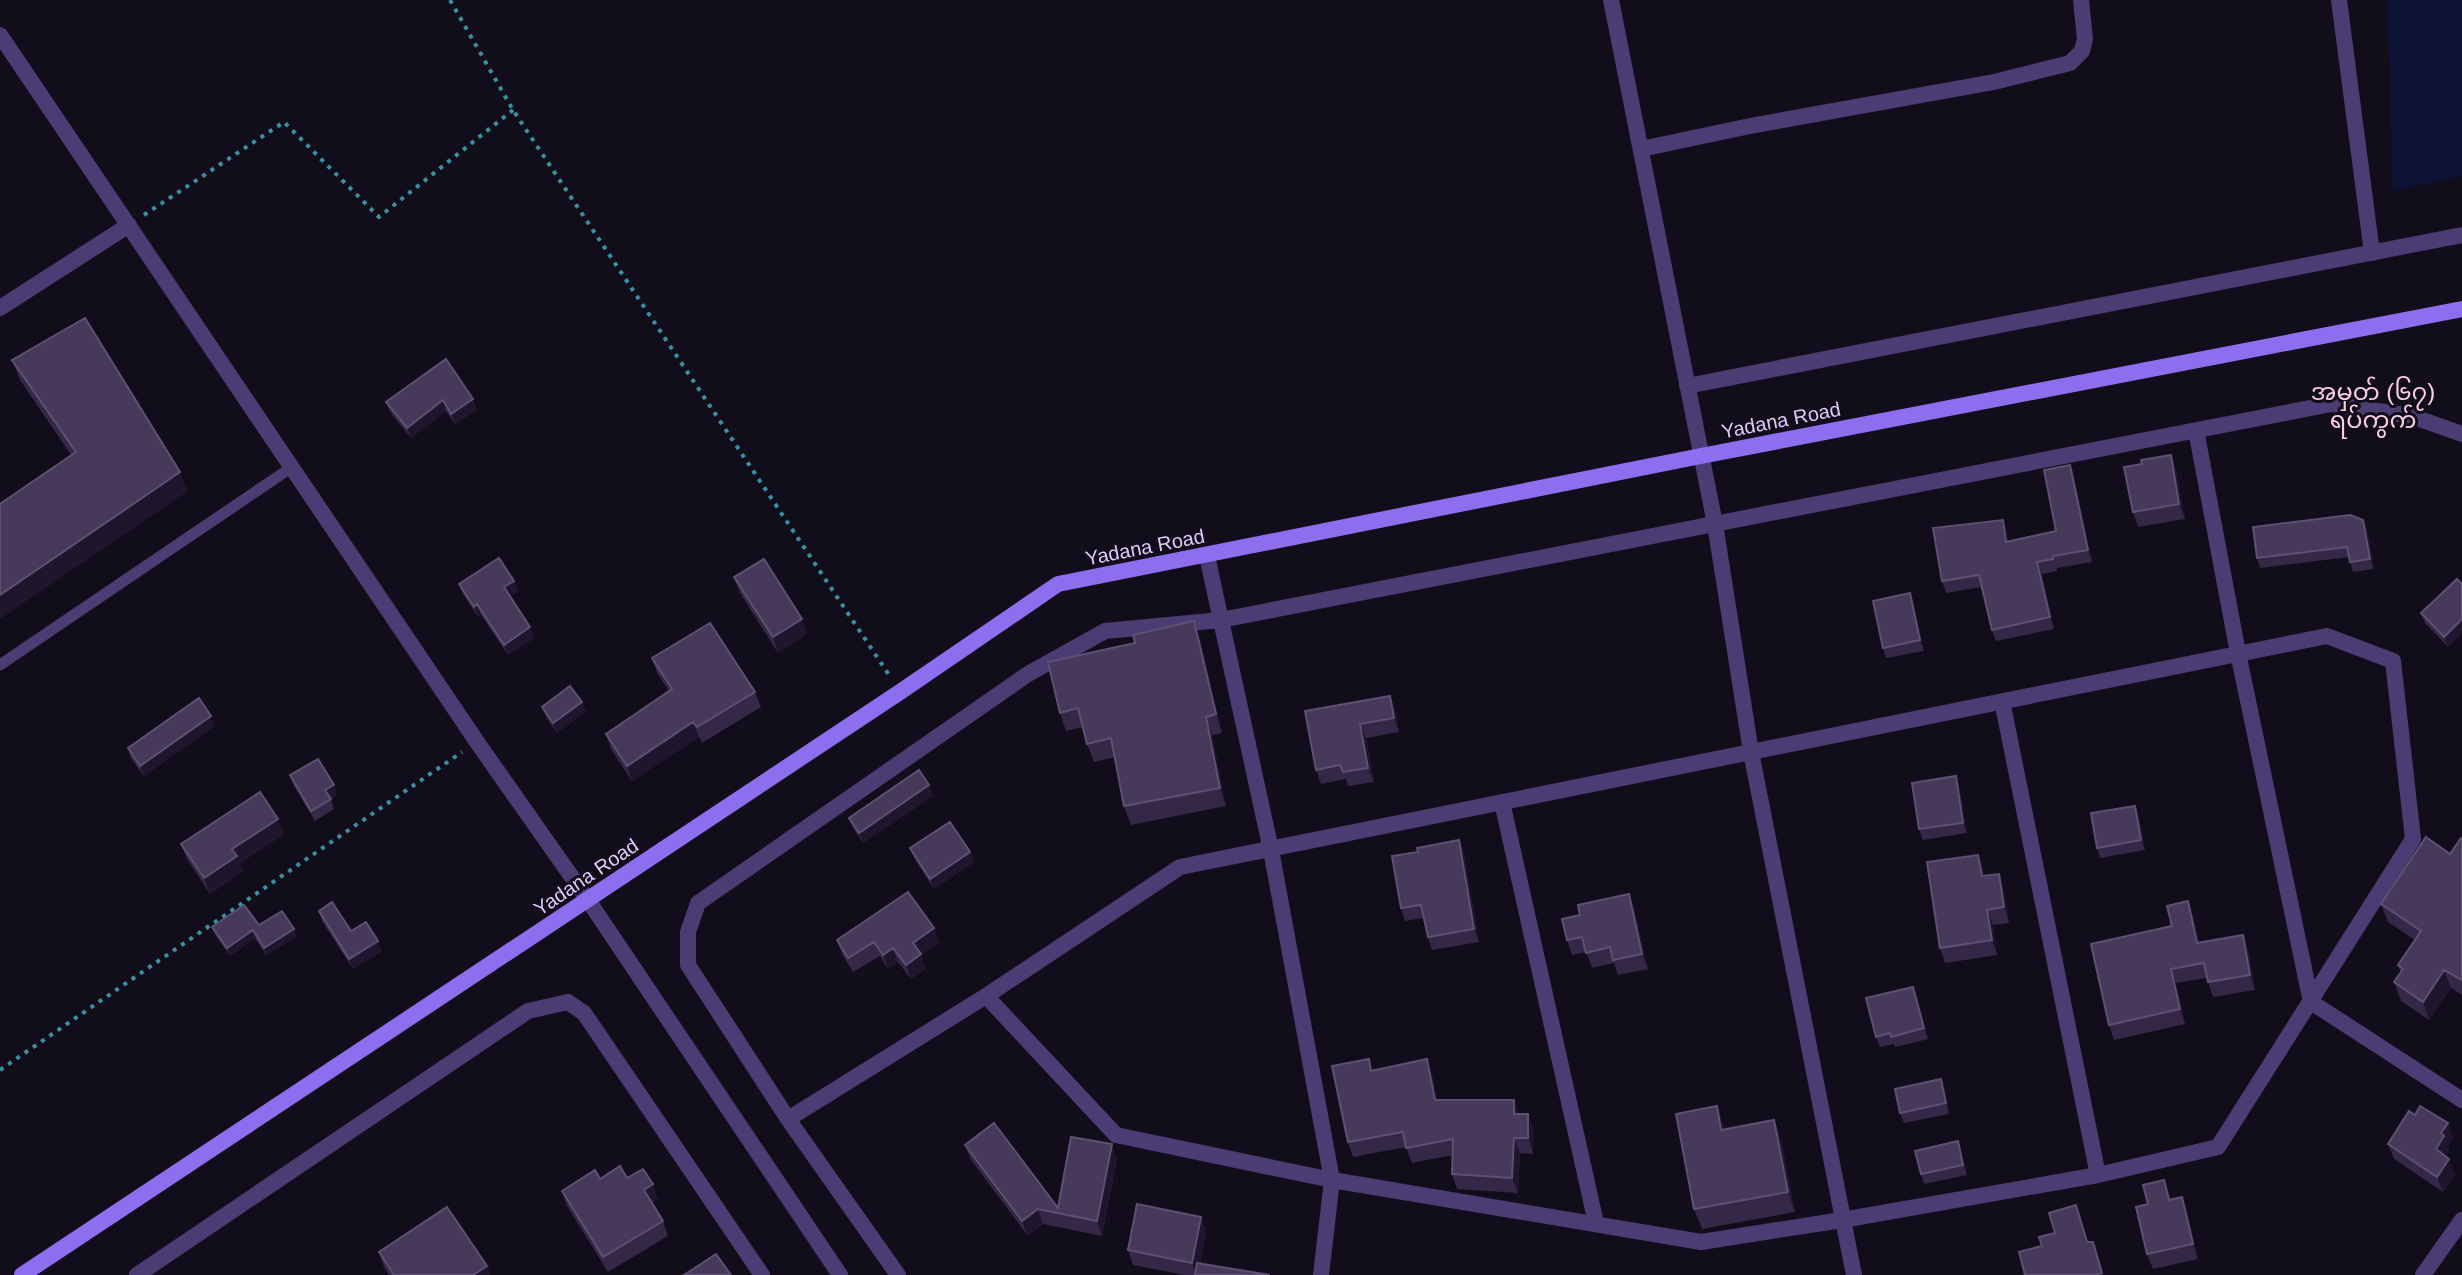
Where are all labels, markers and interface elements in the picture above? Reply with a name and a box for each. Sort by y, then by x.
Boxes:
district label: အမှတ် (၆၇) ရပ်ကွက် [2311,376,2435,439]
street label: Yadana Road [1720,398,1842,442]
street label: Yadana Road [1084,525,1206,569]
street label: Yadana Road [530,834,642,920]

